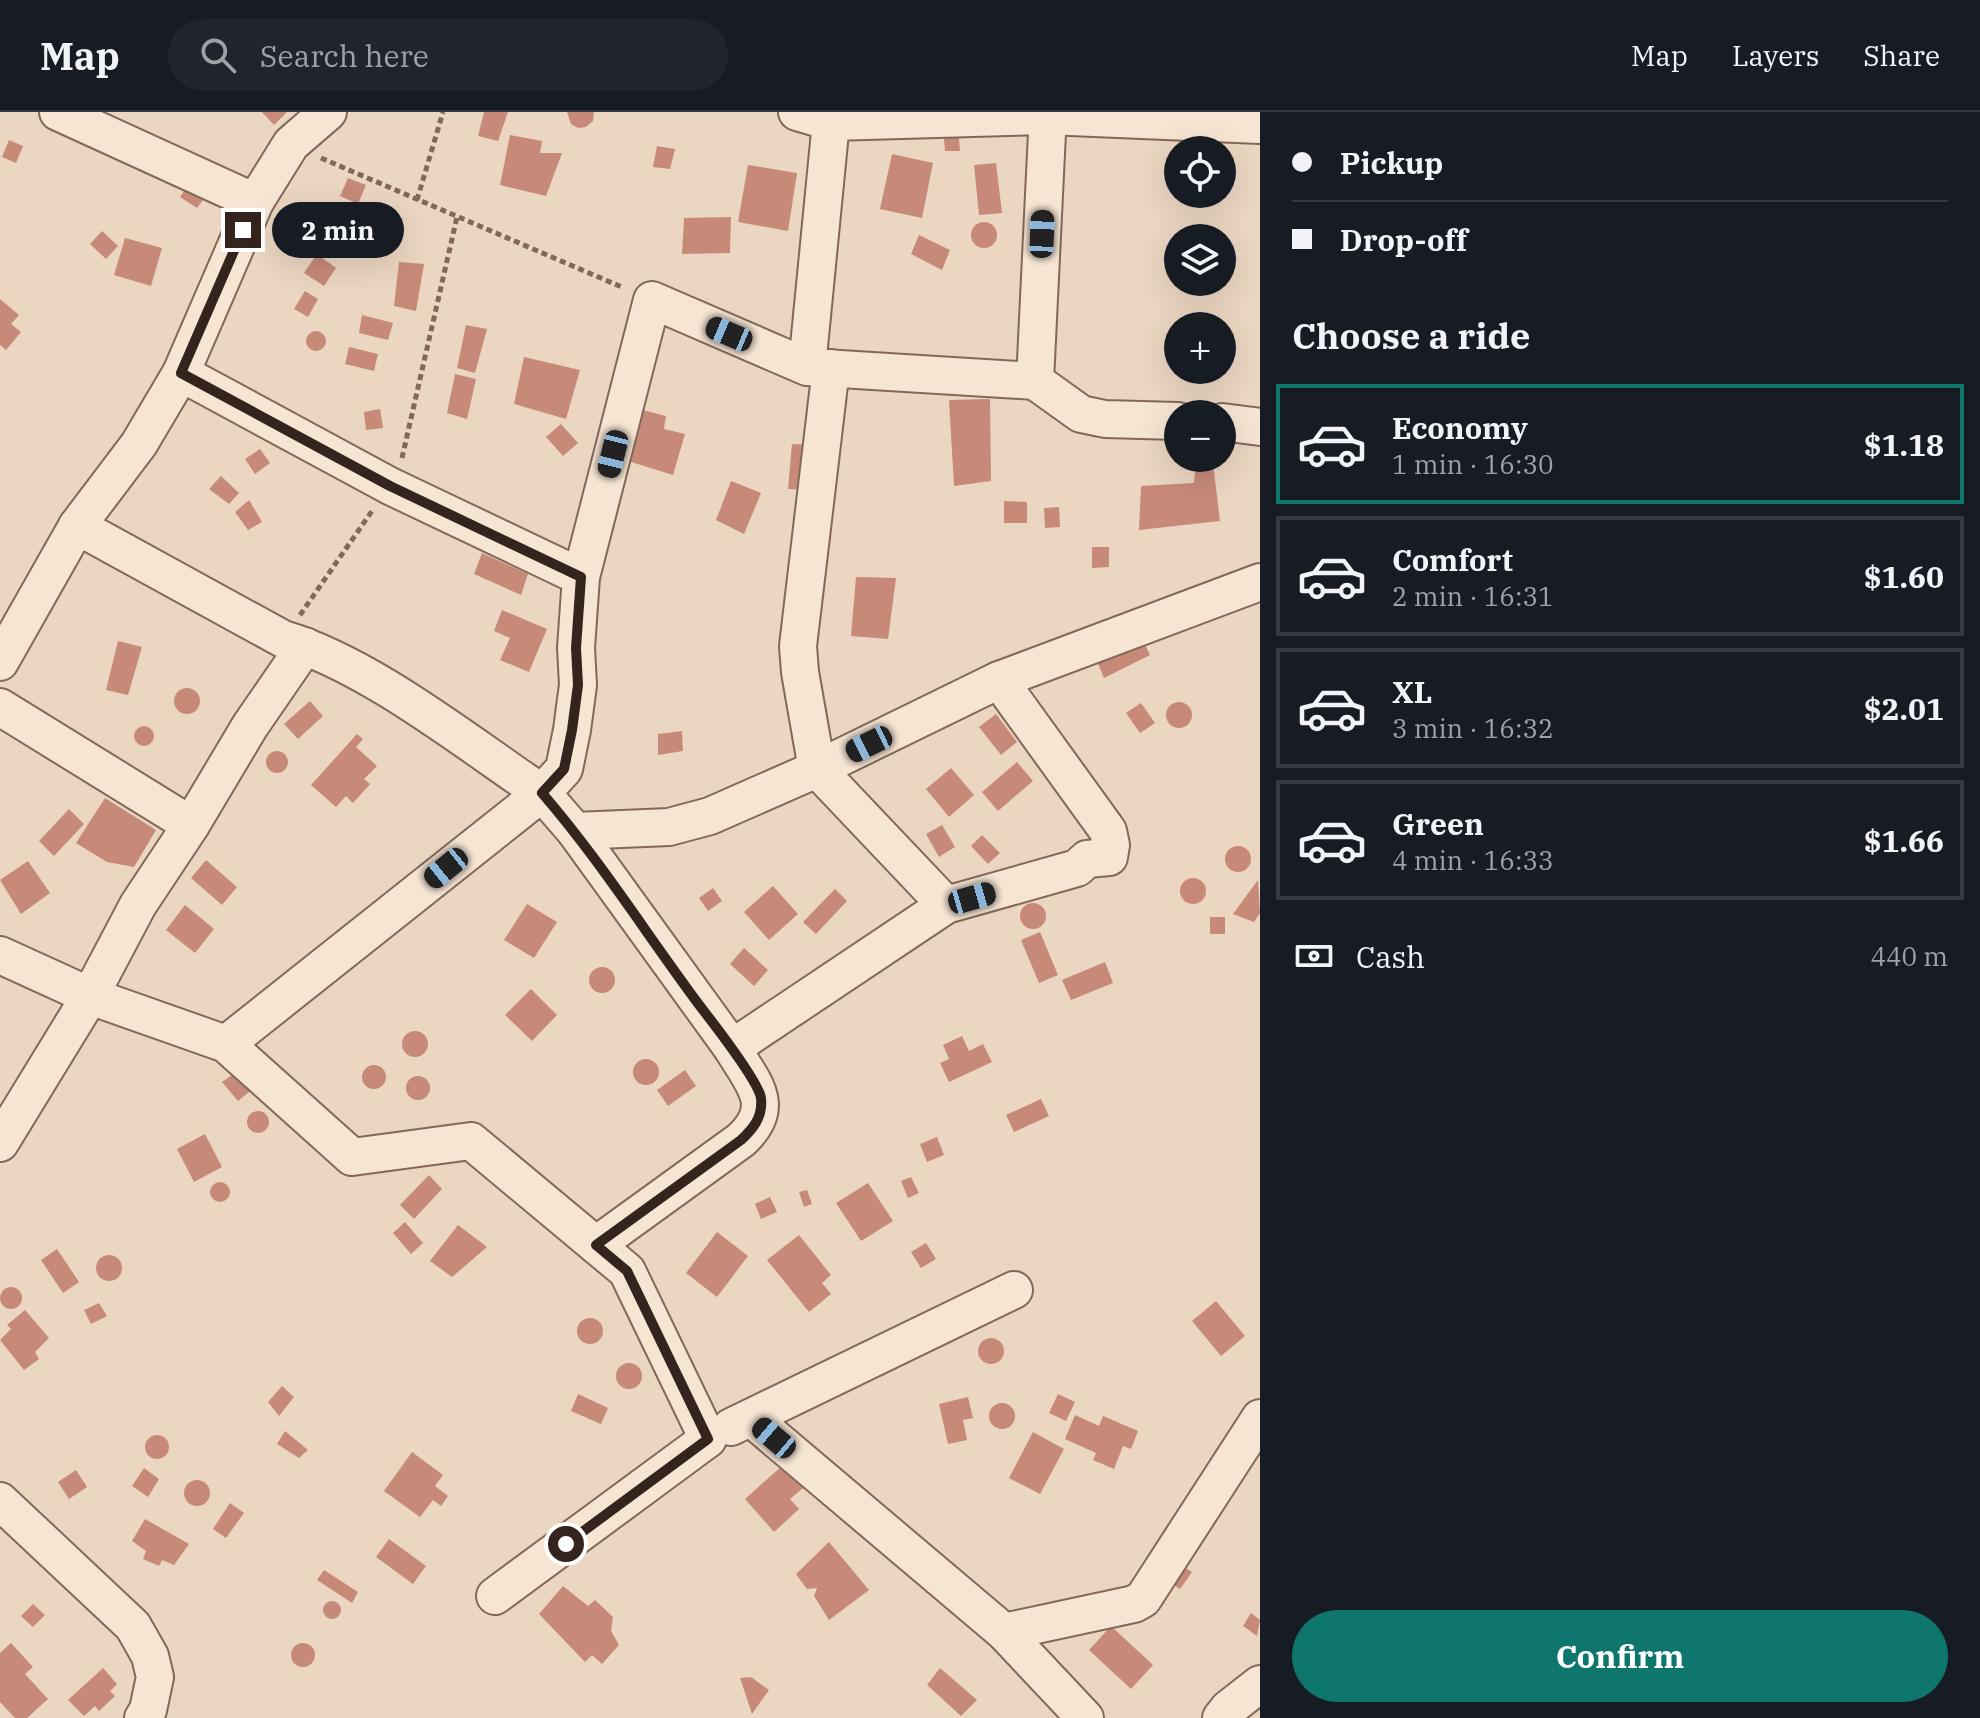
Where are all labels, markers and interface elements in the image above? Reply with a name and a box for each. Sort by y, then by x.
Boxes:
search box [168,19,728,91]
text: Map [40,31,120,80]
icon: search [196,33,240,77]
text: Search here [260,36,429,75]
text: Map [1631,37,1688,74]
text: Layers [1732,37,1819,74]
text: Share [1863,37,1940,74]
map controls [1164,136,1236,472]
button: locate [1164,136,1236,208]
text: Pickup [1340,143,1443,182]
callout: 2 min [271,202,403,258]
car [1029,210,1055,258]
route end [225,212,261,248]
text: 2 min [302,213,374,247]
text: Drop-off [1340,220,1468,259]
button: layers [1164,224,1236,296]
button: + [1164,312,1236,384]
text: Choose a ride [1292,312,1531,359]
car [702,314,756,354]
button: − [1164,400,1236,472]
icon: car [1296,408,1368,480]
text: Economy [1392,408,1528,447]
text: $1.18 [1864,425,1944,464]
car [596,428,630,480]
text: 1 min · 16:30 [1392,447,1554,481]
icon: car [1296,540,1368,612]
text: Comfort [1392,540,1513,579]
text: $1.60 [1864,557,1944,596]
text: 2 min · 16:31 [1392,579,1554,613]
icon: car [1296,672,1368,744]
text: XL [1392,672,1432,711]
text: $2.01 [1864,689,1944,728]
text: 3 min · 16:32 [1392,711,1554,745]
car [842,723,896,765]
icon: car [1296,804,1368,876]
text: Green [1392,804,1484,843]
text: $1.66 [1864,821,1944,860]
text: 4 min · 16:33 [1392,843,1554,877]
car [420,844,472,892]
car [946,880,998,916]
icon: cash [1292,934,1336,978]
text: Cash [1356,937,1425,976]
text: 440 m [1870,939,1948,973]
car [748,1413,800,1463]
route start [548,1526,584,1562]
button: Confirm [1292,1610,1948,1702]

